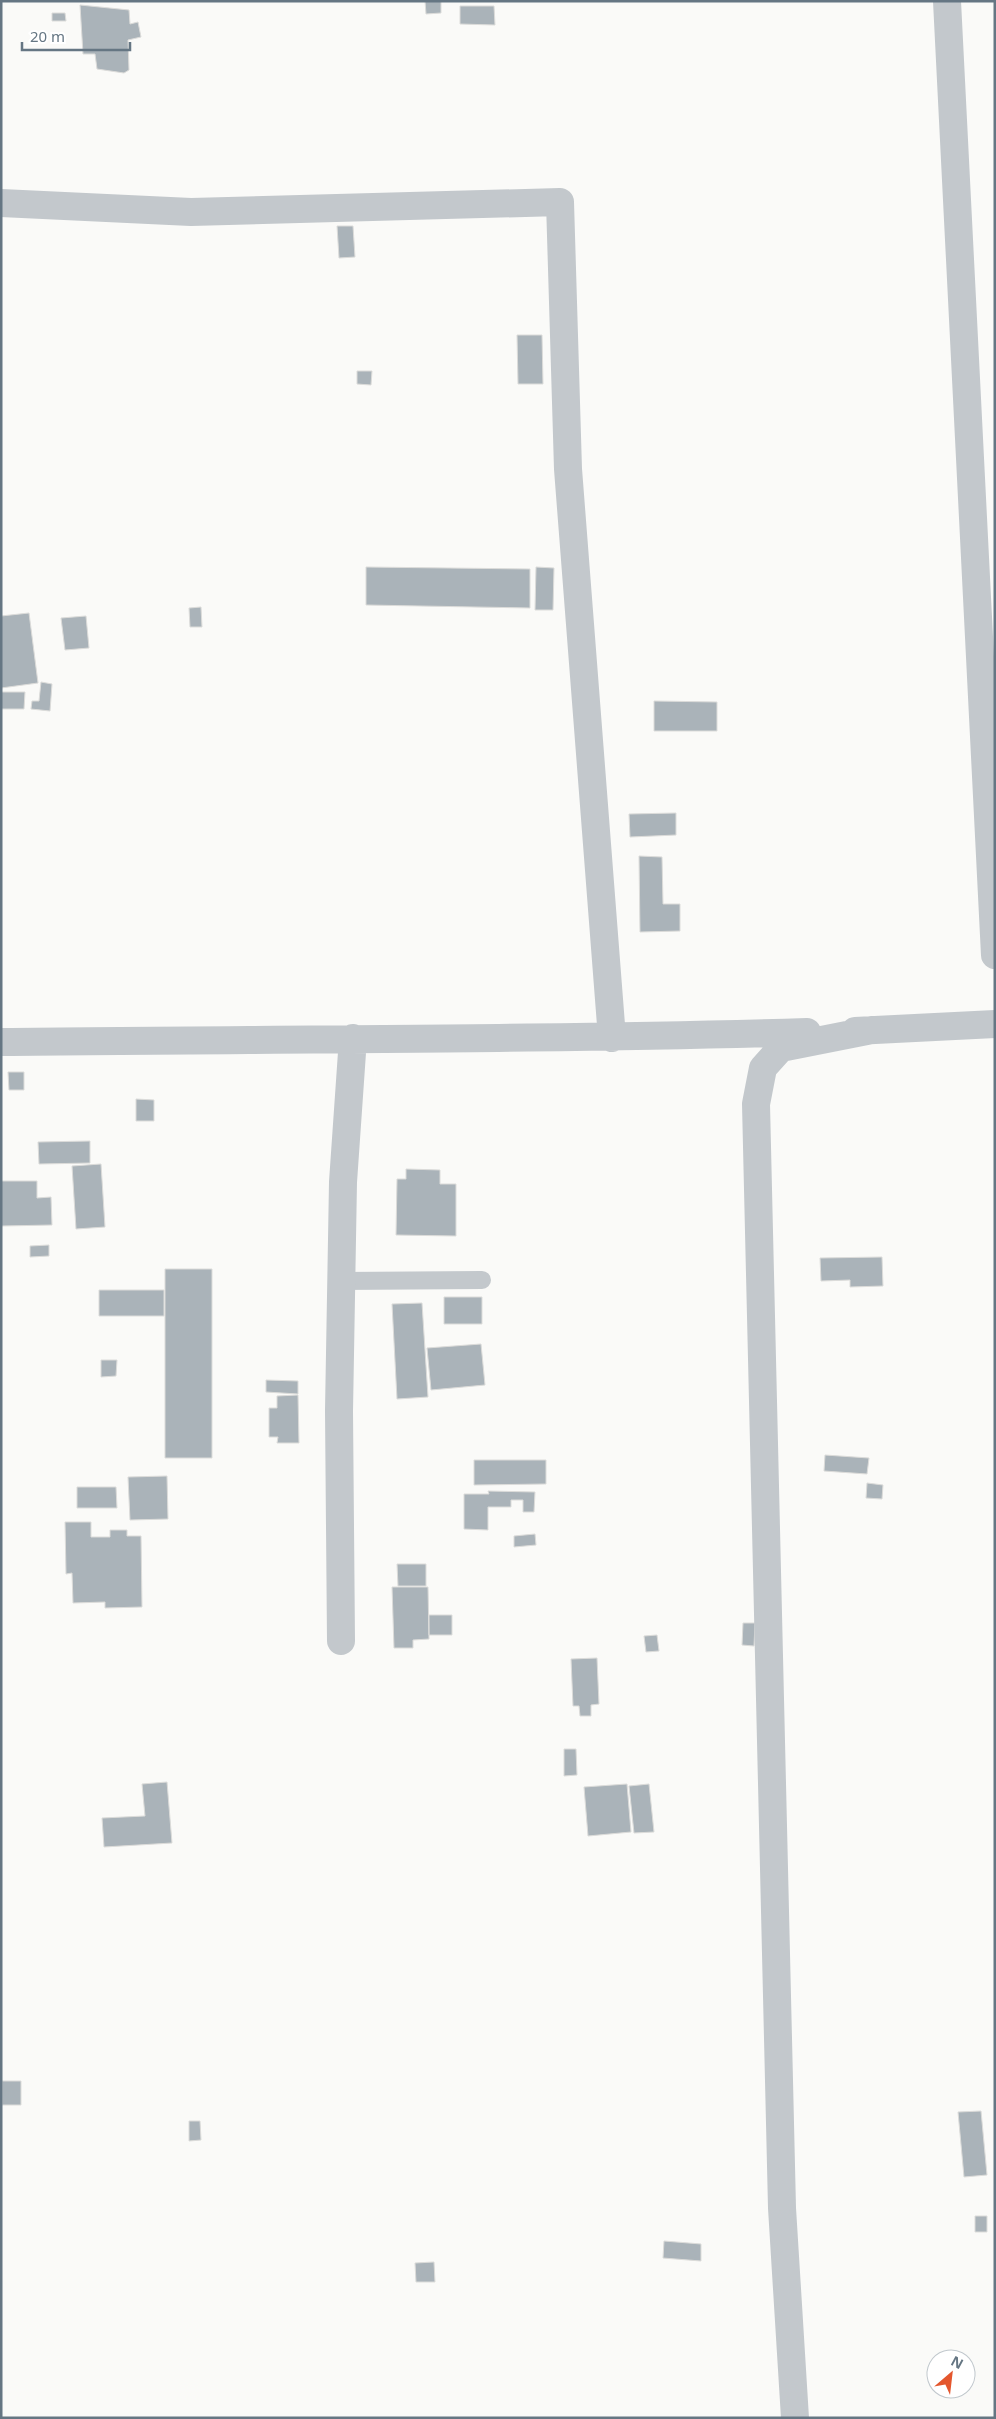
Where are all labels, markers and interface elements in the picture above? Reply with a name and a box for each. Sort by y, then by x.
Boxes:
scale bar [22,20,130,52]
text: 20 m [30,26,65,46]
north arrow [926,2349,976,2399]
text: N [948,2351,967,2373]

